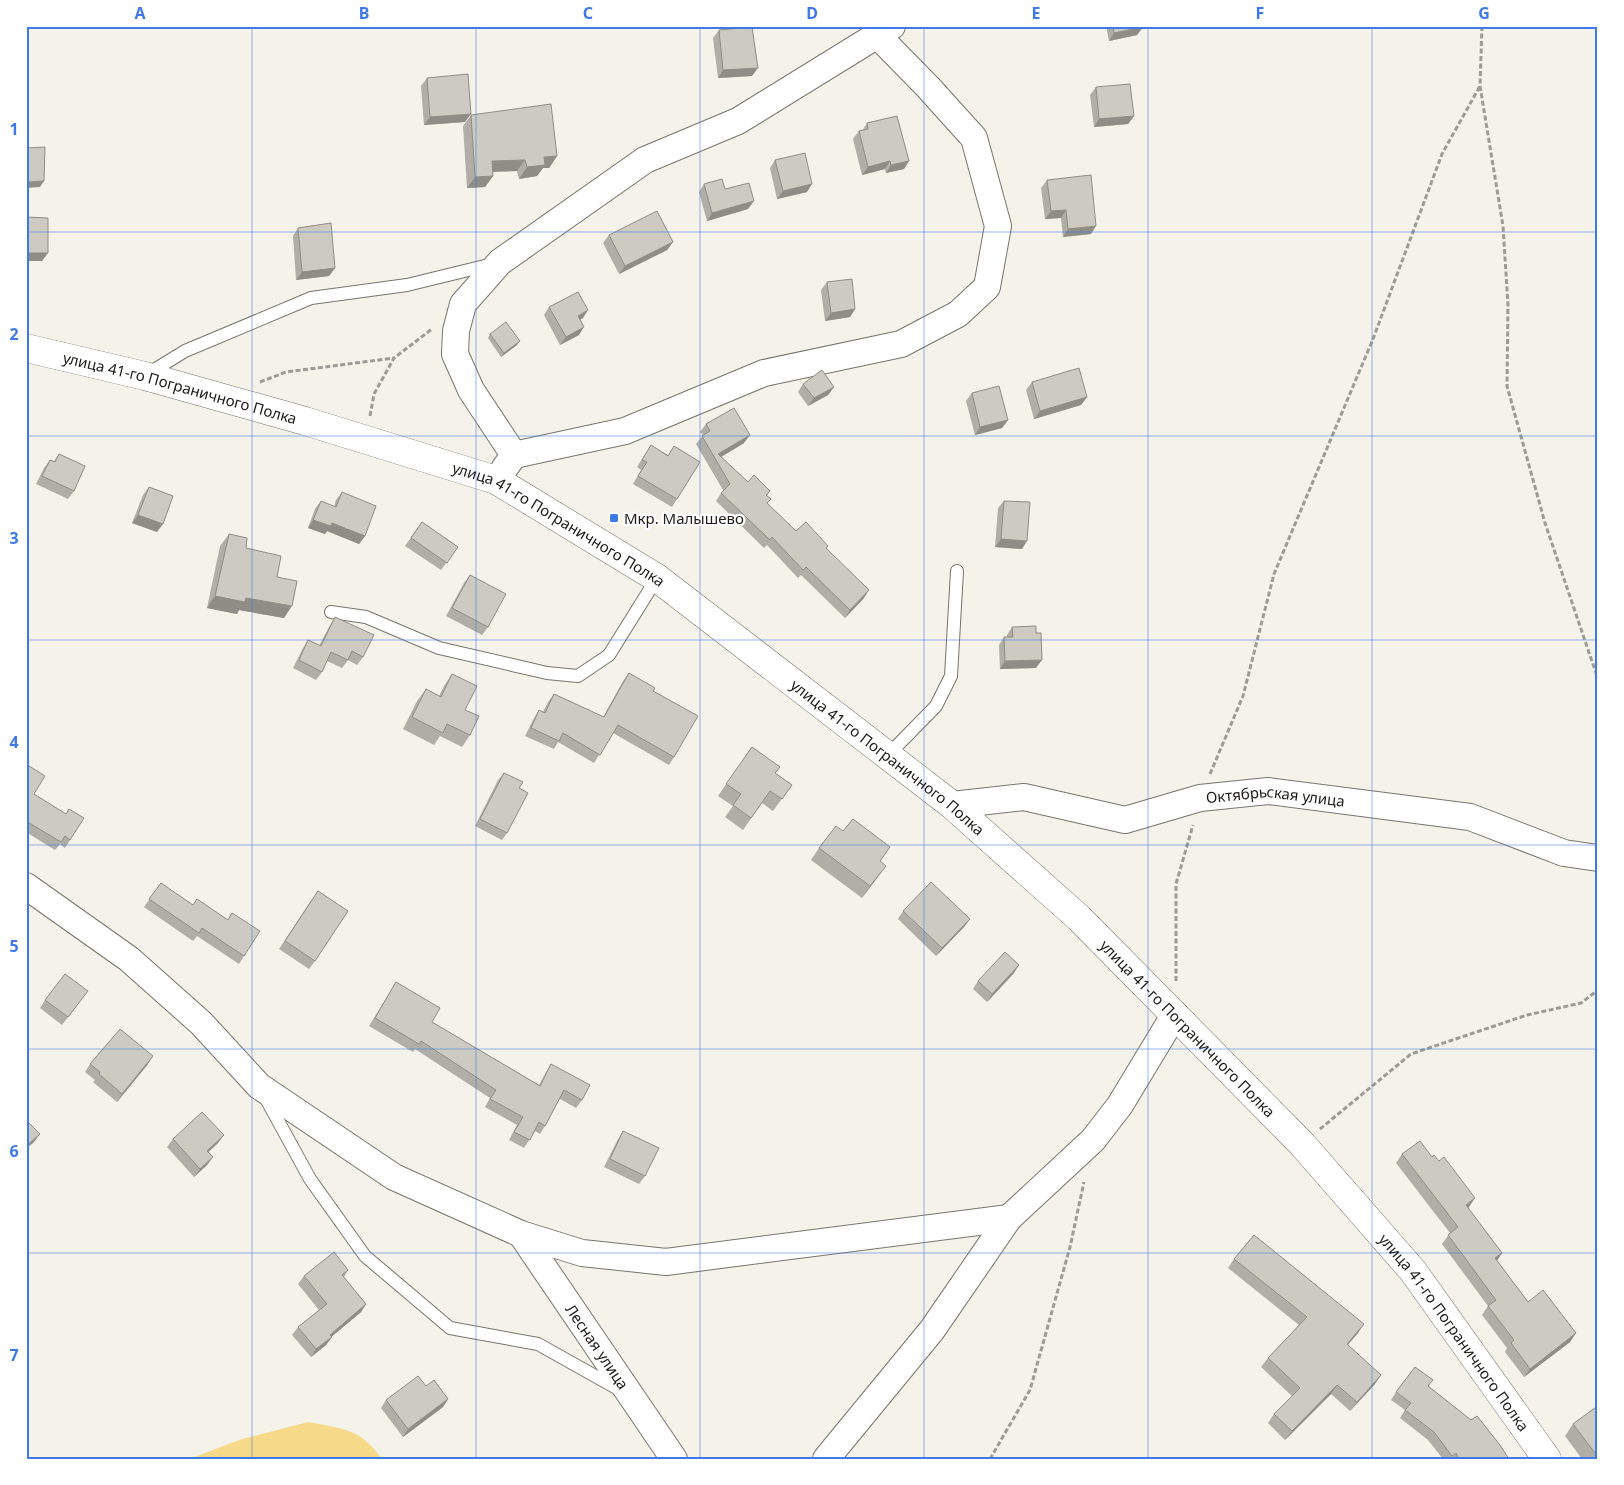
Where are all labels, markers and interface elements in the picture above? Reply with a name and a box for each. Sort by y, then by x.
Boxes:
text: A [134,2,146,24]
text: B [359,2,369,24]
text: C [583,2,593,24]
text: D [806,2,818,24]
text: E [1032,2,1041,24]
text: F [1256,2,1264,24]
text: G [1478,2,1490,24]
text: 1 [9,118,19,140]
text: 2 [9,323,19,345]
street label: улица 41-го Пограничного Полка [61,347,299,428]
street label: улица 41-го Пограничного Полка [450,457,669,591]
place label: Мкр. Малышево [624,508,744,528]
marker: Мкр. Малышево [608,512,620,524]
text: 3 [9,527,19,549]
street label: улица 41-го Пограничного Полка [787,675,989,839]
text: 4 [9,731,19,753]
street label: Октябрьская улица [1205,781,1346,811]
text: 5 [9,935,19,957]
street label: улица 41-го Пограничного Полка [1096,935,1280,1121]
text: 6 [9,1140,19,1162]
street label: улица 41-го Пограничного Полка [1375,1229,1534,1435]
street label: Лесная улица [561,1300,634,1393]
text: 7 [9,1344,19,1366]

